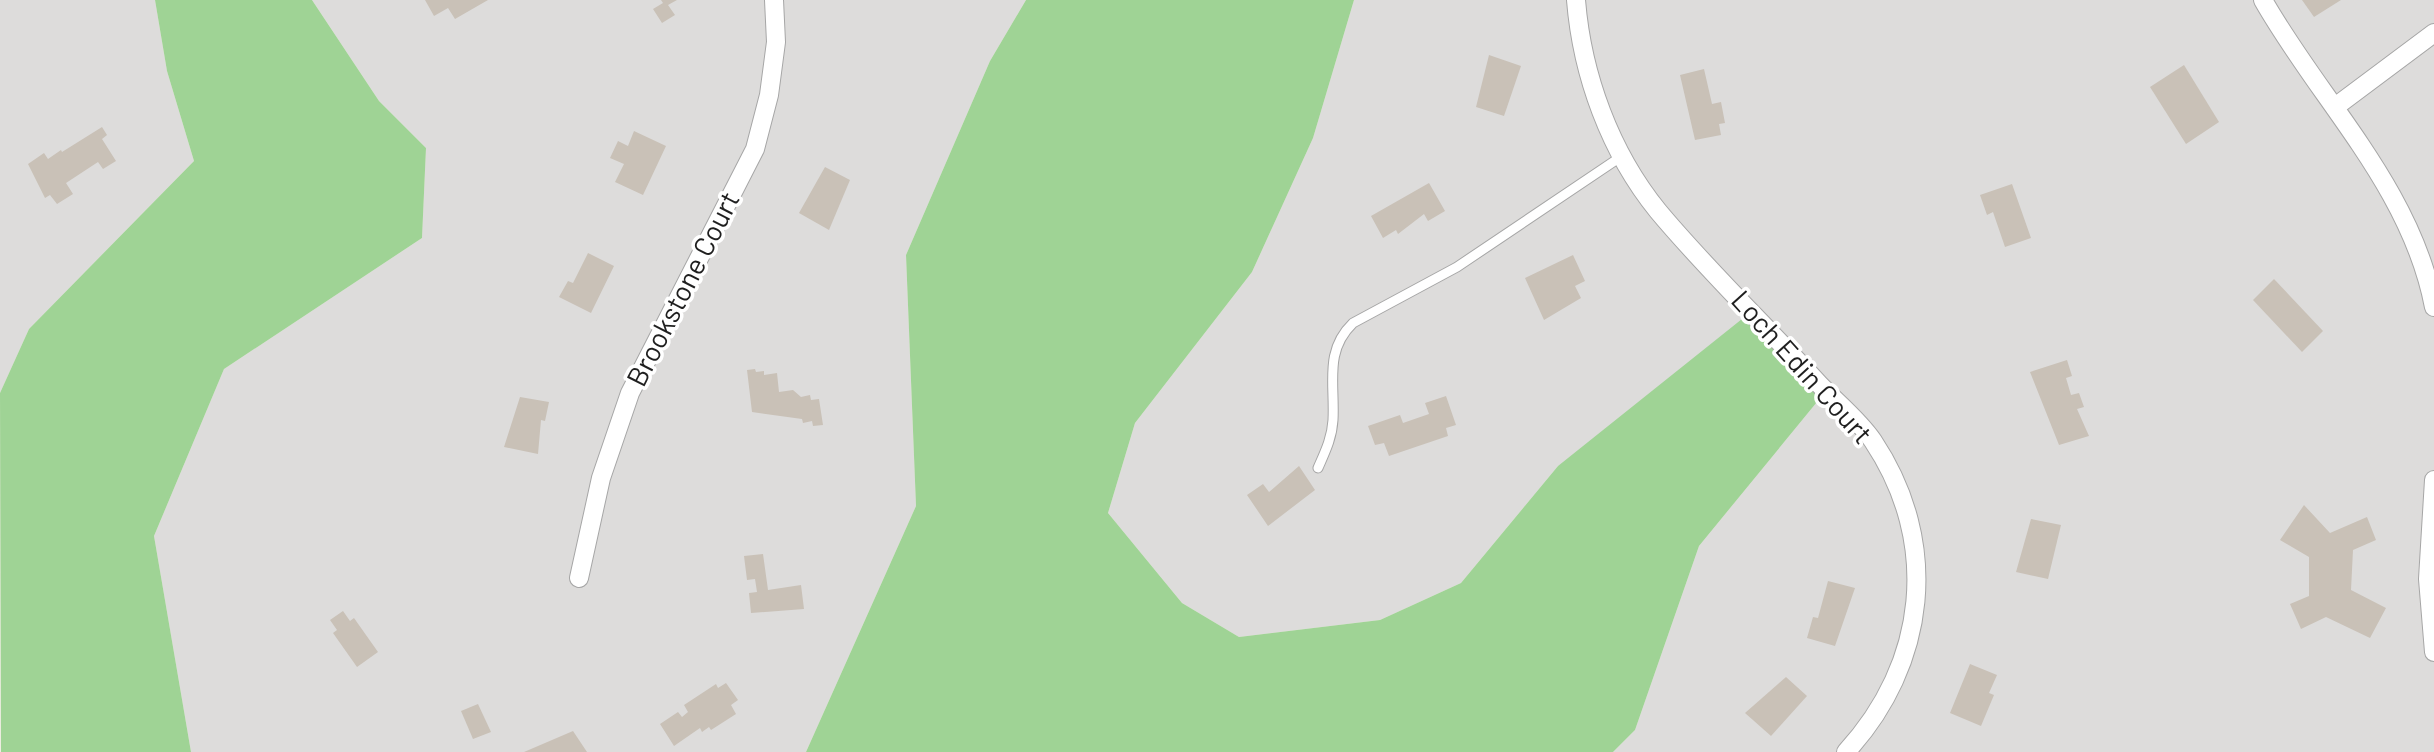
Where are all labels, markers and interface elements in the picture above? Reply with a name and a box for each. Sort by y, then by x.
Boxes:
street label: Brookstone Court [618,186,746,392]
street label: Loch Edin Court [1725,283,1880,450]

